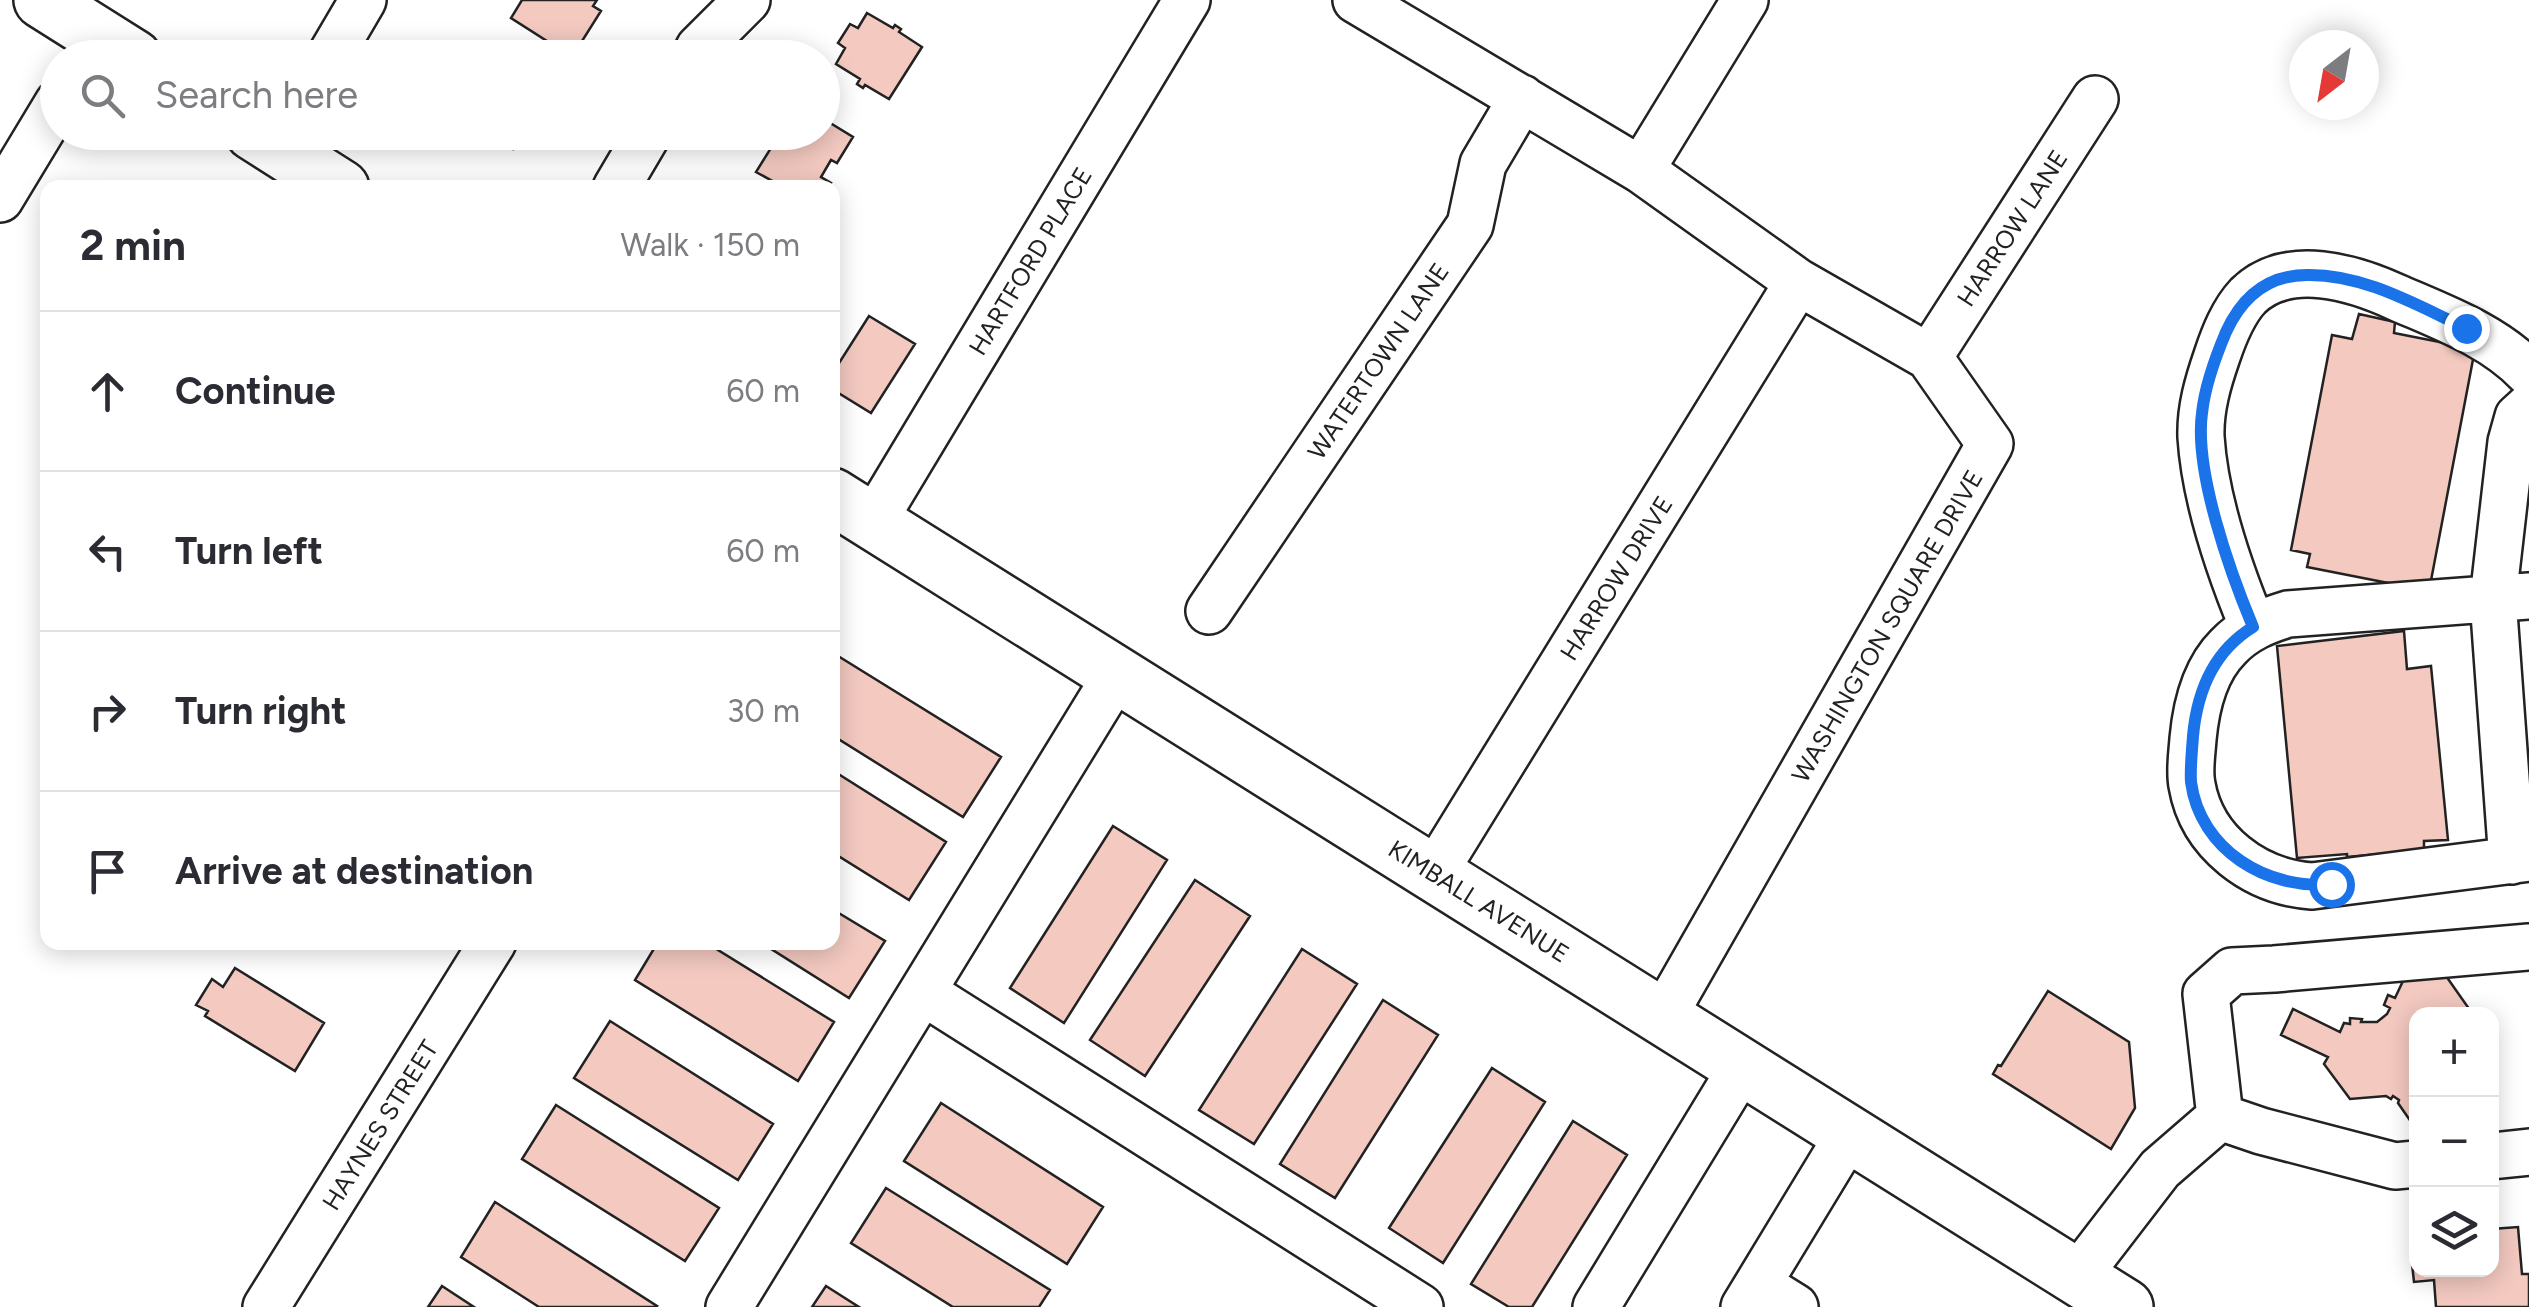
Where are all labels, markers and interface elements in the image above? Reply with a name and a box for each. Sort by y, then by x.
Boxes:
north arrow [2289,30,2379,120]
search box [40,40,840,150]
icon: search [75,68,130,123]
text: Search here [155,72,358,118]
street label: HARROW LANE [1950,144,2074,312]
street label: HARTFORD PLACE [962,162,1098,360]
text: 2 min [80,220,186,271]
text: Walk · 150 m [621,226,800,264]
street label: WATERTOWN LANE [1301,257,1455,465]
route end [2444,306,2490,352]
icon: ahead [80,364,135,419]
text: Continue [175,368,336,414]
text: 60 m [726,372,800,410]
street label: WASHINGTON SQUARE DRIVE [1785,464,1989,788]
street label: HARROW DRIVE [1553,490,1679,666]
icon: left [80,524,135,579]
text: Turn left [175,528,323,574]
text: 60 m [726,532,800,570]
icon: right [80,684,135,739]
text: Turn right [175,688,347,734]
text: 30 m [727,692,800,730]
street label: KIMBALL AVENUE [1383,833,1575,969]
icon: arrive [80,844,135,899]
text: Arrive at destination [175,848,533,894]
route start [2309,862,2355,908]
map controls [2409,1007,2499,1277]
button: + [2409,1007,2499,1097]
street label: HAYNES STREET [316,1034,444,1215]
button: − [2409,1097,2499,1187]
button: layers [2409,1187,2499,1277]

